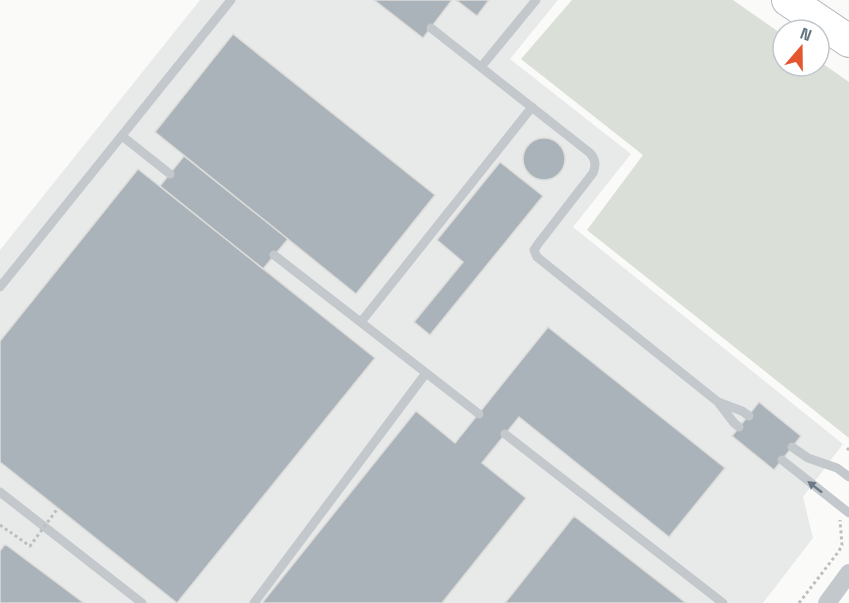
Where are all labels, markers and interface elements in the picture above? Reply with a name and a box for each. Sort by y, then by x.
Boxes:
north arrow [771,18,831,78]
text: N [797,23,815,46]
one-way arrow [808,481,823,493]

